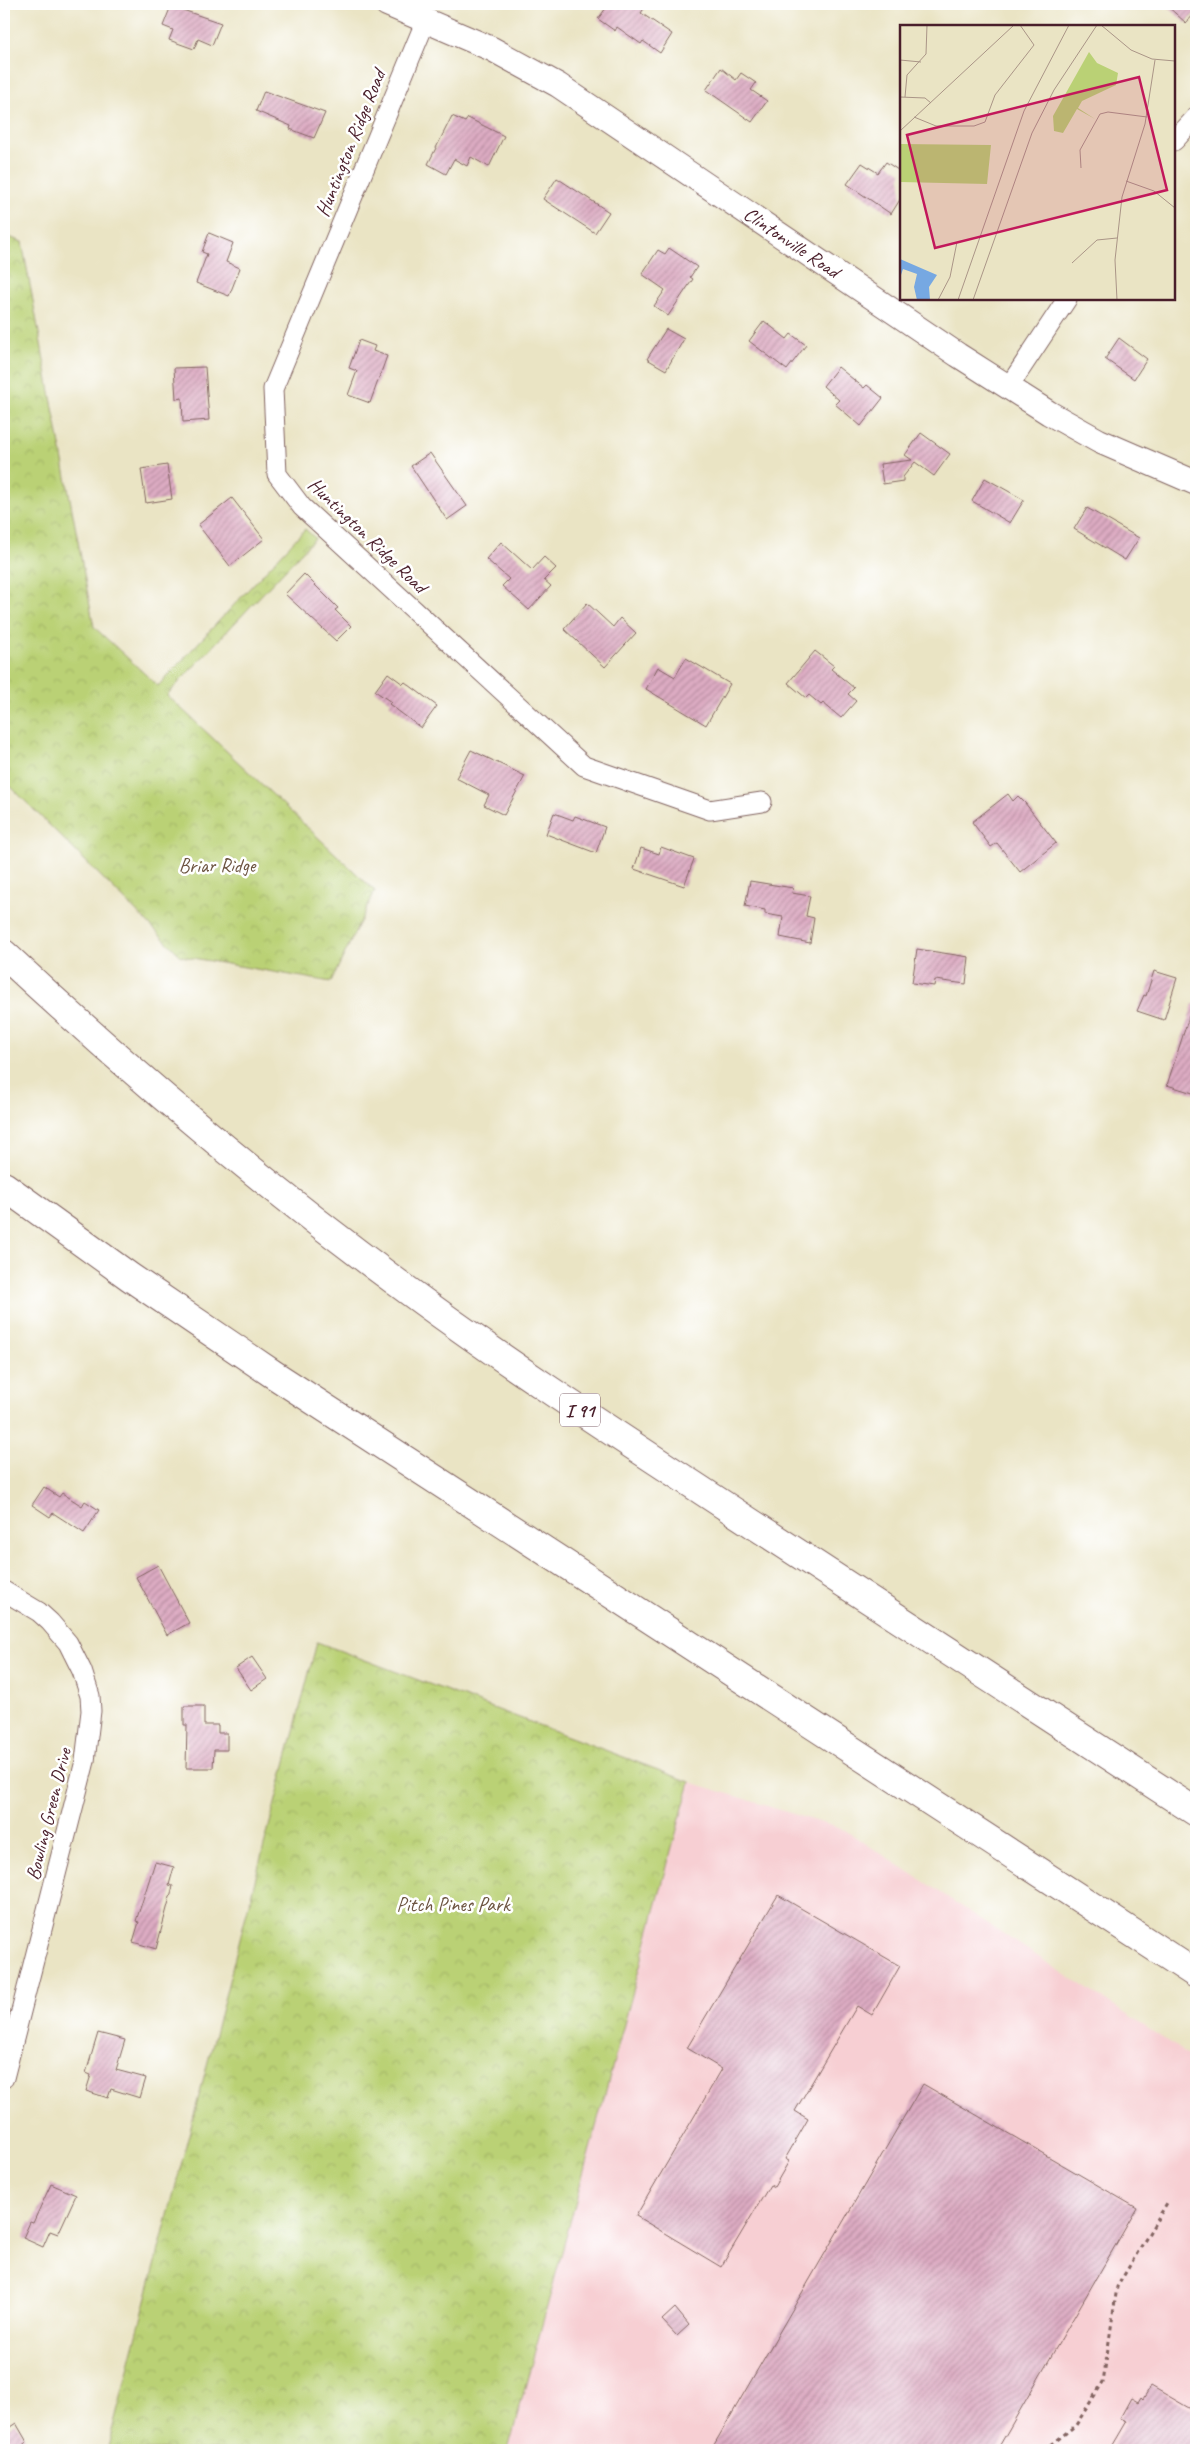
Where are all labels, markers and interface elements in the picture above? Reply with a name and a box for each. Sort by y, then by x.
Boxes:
inset map [900,25,1175,300]
street label: Huntington Ridge Road [310,63,392,220]
street label: Clintonville Road [739,201,847,285]
street label: Huntington Ridge Road [303,472,435,601]
park label: Briar Ridge [179,853,257,878]
road number: I 91 [560,1394,600,1426]
street label: Bowling Green Drive [20,1744,77,1883]
park label: Pitch Pines Park [396,1892,511,1917]

